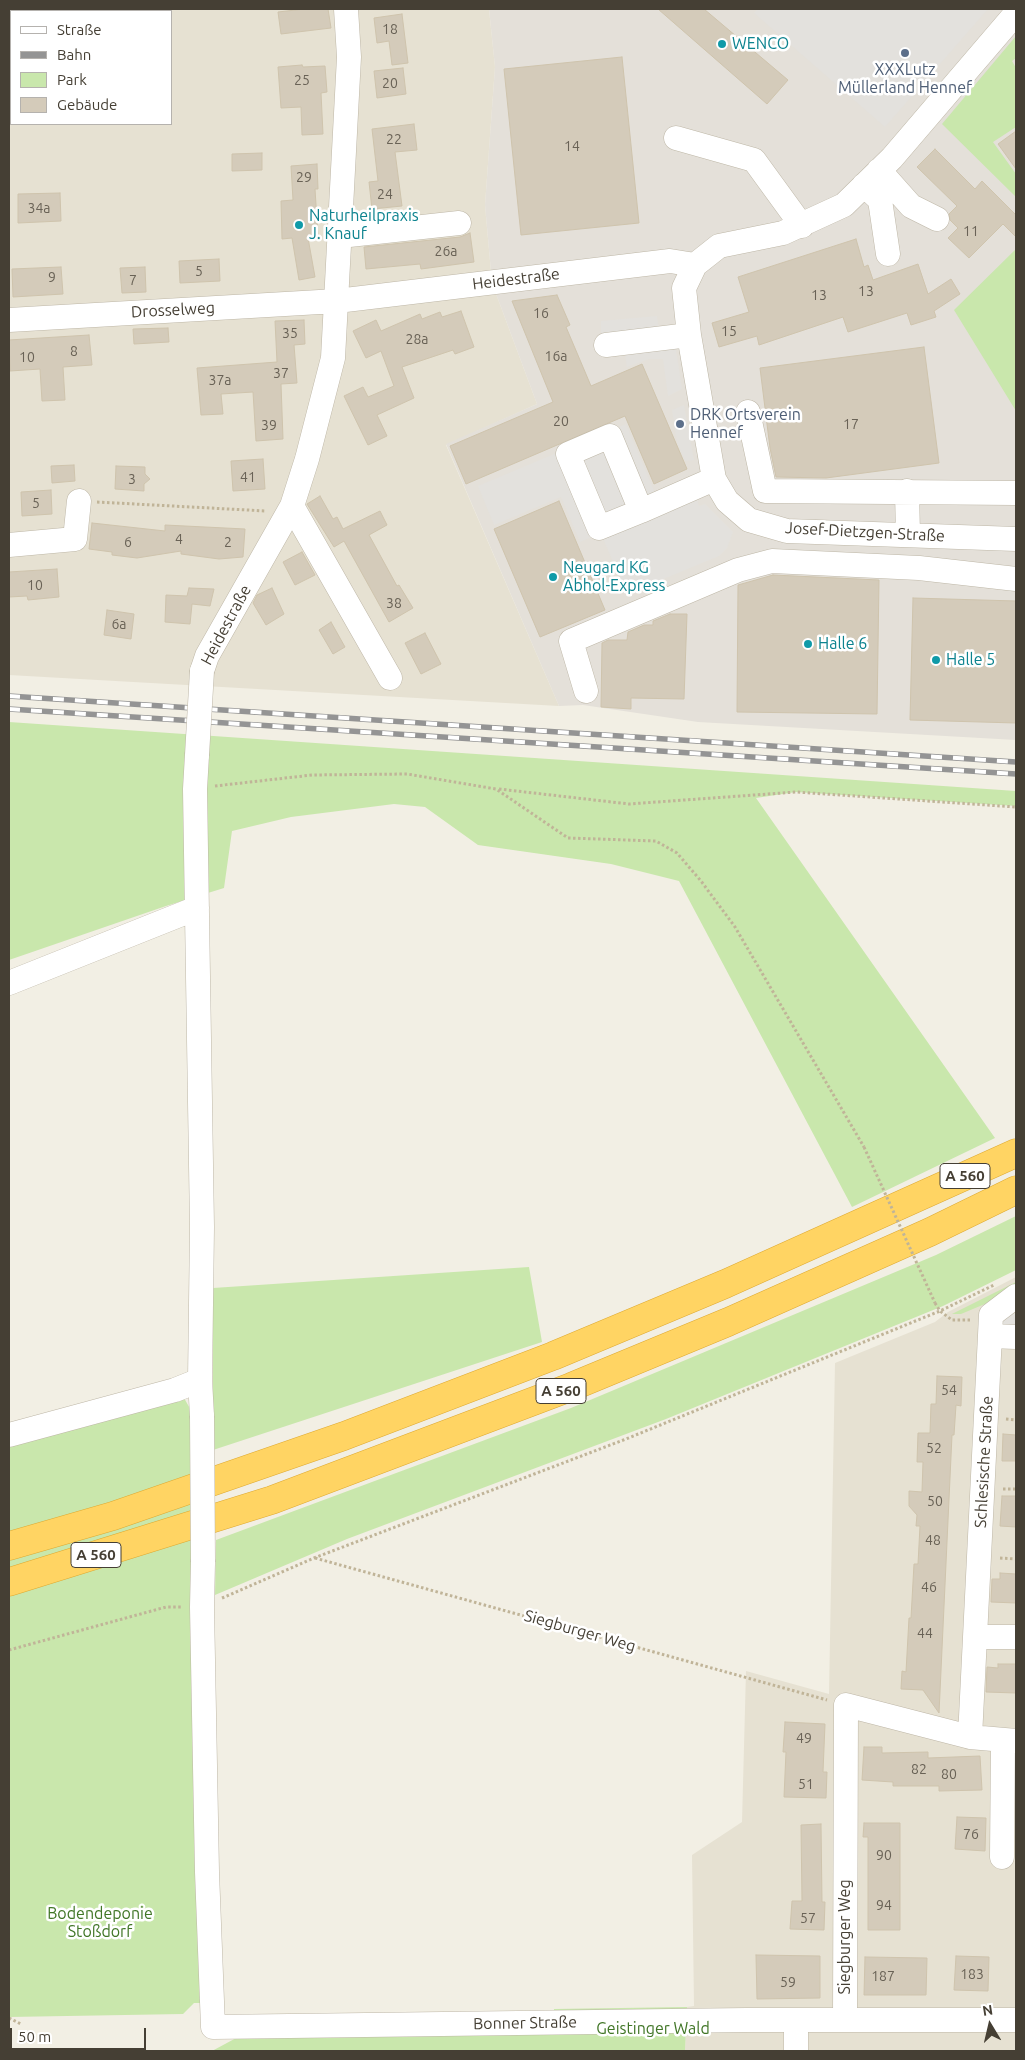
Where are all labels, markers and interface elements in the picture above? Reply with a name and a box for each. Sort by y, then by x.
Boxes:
legend [10,10,172,125]
text: Straße [57,21,101,38]
house number: 18 [382,21,398,37]
place label: WENCO [732,34,789,54]
marker: WENCO [716,38,728,50]
text: Bahn [57,46,91,63]
marker: XXXLutz Müllerland Hennef [899,47,911,59]
place label: XXXLutz Müllerland Hennef [838,60,972,98]
text: Park [57,71,87,88]
house number: 25 [294,72,310,88]
house number: 20 [382,75,398,91]
text: Gebäude [57,96,117,113]
house number: 22 [386,131,402,147]
house number: 14 [564,138,580,154]
house number: 29 [296,169,312,185]
house number: 24 [377,186,393,202]
house number: 34a [28,200,50,216]
place label: Naturheilpraxis J. Knauf [309,206,419,244]
marker: Naturheilpraxis J. Knauf [293,219,305,231]
house number: 11 [963,223,979,239]
house number: 26a [435,243,457,259]
house number: 5 [195,263,203,279]
street label: Heidestraße [471,264,561,294]
house number: 9 [48,269,56,285]
house number: 7 [129,272,137,288]
house number: 13 [858,283,874,299]
house number: 13 [811,287,827,303]
street label: Drosselweg [131,298,215,322]
house number: 16 [533,305,549,321]
house number: 15 [721,323,737,339]
house number: 35 [282,325,298,341]
house number: 28a [406,331,428,347]
house number: 8 [70,343,78,359]
house number: 16a [545,348,567,364]
house number: 10 [19,349,35,365]
house number: 37 [273,365,289,381]
house number: 37a [209,372,231,388]
place label: DRK Ortsverein Hennef [690,405,801,443]
house number: 20 [553,413,569,429]
house number: 17 [843,416,859,432]
house number: 39 [261,417,277,433]
marker: DRK Ortsverein Hennef [674,418,686,430]
house number: 41 [240,469,256,485]
house number: 3 [128,471,136,487]
house number: 5 [32,495,40,511]
street label: Josef-Dietzgen-Straße [785,518,945,546]
house number: 4 [175,531,183,547]
house number: 6 [124,534,132,550]
house number: 2 [224,534,232,550]
place label: Neugard KG Abhol-Express [563,558,665,596]
marker: Neugard KG Abhol-Express [547,571,559,583]
house number: 10 [27,577,43,593]
street label: Heidestraße [197,582,255,668]
house number: 38 [386,595,402,611]
house number: 6a [111,616,127,632]
place label: Halle 6 [818,634,867,654]
marker: Halle 6 [802,638,814,650]
place label: Halle 5 [946,650,995,670]
marker: Halle 5 [930,654,942,666]
road number: A 560 [940,1164,990,1188]
road number: A 560 [536,1378,586,1404]
house number: 54 [941,1382,957,1398]
street label: Schlesische Straße [971,1395,997,1529]
house number: 52 [926,1440,942,1456]
house number: 50 [927,1493,943,1509]
house number: 48 [925,1532,941,1548]
road number: A 560 [71,1542,121,1568]
house number: 46 [921,1579,937,1595]
street label: Siegburger Weg [522,1606,638,1656]
house number: 44 [917,1625,933,1641]
house number: 49 [796,1730,812,1746]
house number: 82 [911,1761,927,1777]
house number: 80 [941,1766,957,1782]
house number: 51 [798,1776,814,1792]
house number: 76 [963,1826,979,1842]
house number: 90 [876,1847,892,1863]
street label: Siegburger Weg [835,1879,855,1995]
house number: 94 [876,1897,892,1913]
park label: Bodendeponie Stoßdorf [47,1904,153,1942]
house number: 57 [800,1910,816,1926]
house number: 183 [960,1966,984,1982]
house number: 187 [871,1968,895,1984]
house number: 59 [780,1974,796,1990]
north arrow [965,2000,1015,2050]
text: N [981,2001,994,2019]
street label: Bonner Straße [473,2012,577,2034]
scale bar [12,2018,149,2050]
park label: Geistinger Wald [596,2019,710,2039]
text: 50 m [18,2028,51,2045]

